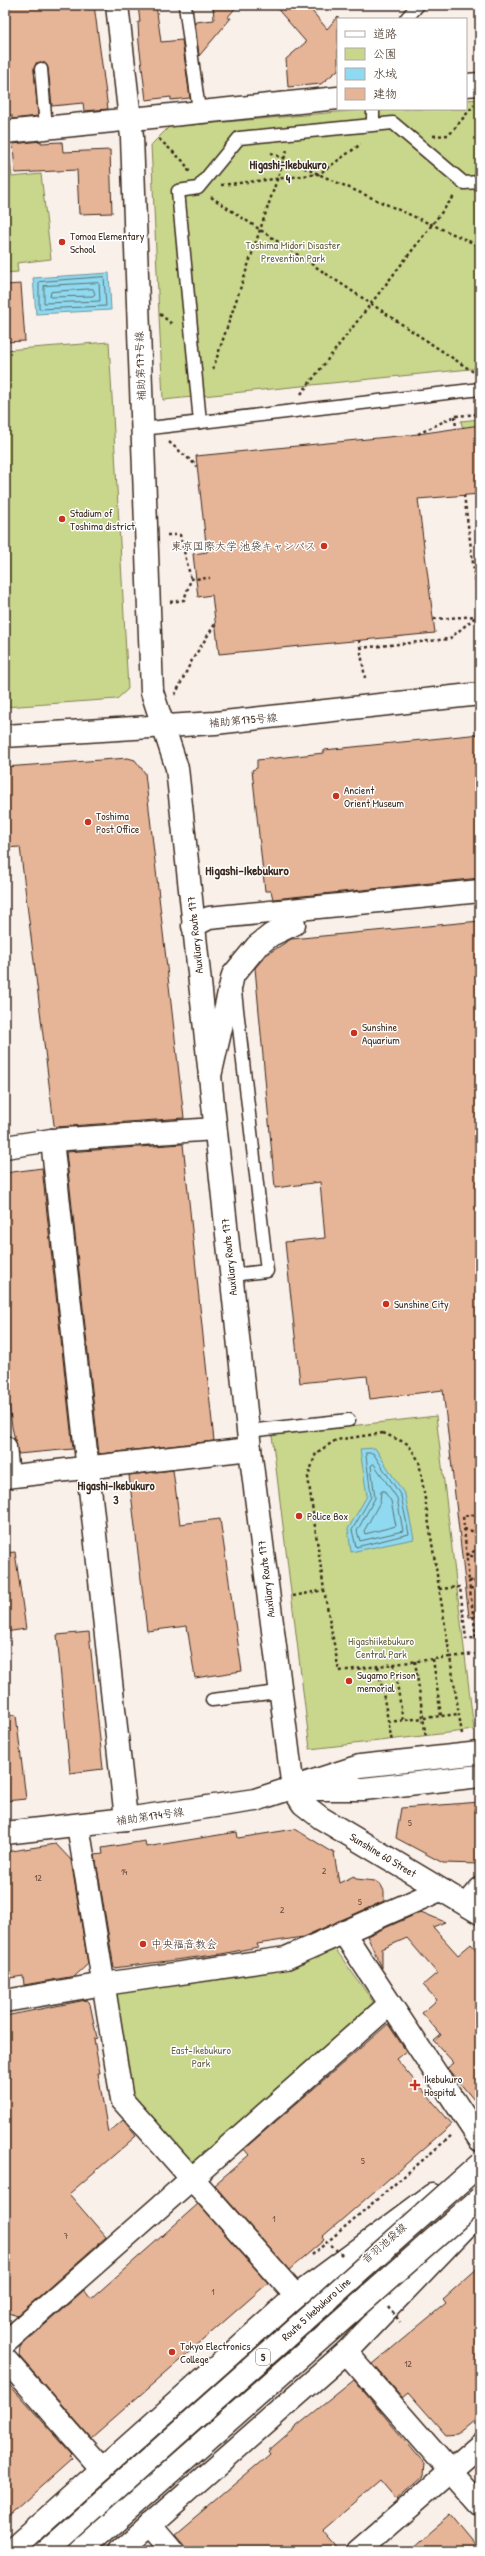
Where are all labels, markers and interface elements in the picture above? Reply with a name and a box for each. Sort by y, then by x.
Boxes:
legend [337,18,467,110]
text: 道路 [373,25,397,42]
text: 公園 [373,45,397,62]
text: 水域 [373,65,397,82]
text: 建物 [373,85,397,102]
district label: Higashi-Ikebukuro 4 [249,156,327,187]
place label: Tomoa Elementary School [70,229,145,256]
marker: Tomoa Elementary School [57,237,67,247]
park label: Toshima Midori Disaster Prevention Park [245,238,341,265]
street label: 補助第177号線 [132,331,148,401]
place label: Stadium of Toshima district [70,506,135,533]
marker: Stadium of Toshima district [57,514,67,524]
place label: 東京国際大学 池袋キャンパス [171,539,316,553]
marker: 東京国際大学 池袋キャンパス [319,541,329,551]
street label: 補助第175号線 [208,710,278,730]
place label: Ancient Orient Museum [344,783,404,810]
marker: Ancient Orient Museum [331,791,341,801]
place label: Toshima Post Office [96,809,140,836]
marker: Toshima Post Office [83,817,93,827]
district label: Higashi-Ikebukuro [205,861,290,880]
street label: Auxiliary Route 177 [184,896,206,974]
place label: Sunshine Aquarium [362,1020,400,1047]
marker: Sunshine Aquarium [349,1028,359,1038]
street label: Auxiliary Route 177 [218,1218,240,1296]
place label: Sunshine City [394,1297,449,1311]
marker: Sunshine City [381,1299,391,1309]
district label: Higashi-Ikebukuro 3 [77,1477,155,1508]
place label: Police Box [307,1509,348,1523]
marker: Police Box [294,1511,304,1521]
street label: Auxiliary Route 177 [254,1540,278,1618]
park label: Higashiikebukuro Central Park [348,1634,415,1661]
place label: Sugamo Prison memorial [357,1668,416,1695]
marker: Sugamo Prison memorial [344,1676,354,1686]
street label: 補助第174号線 [115,1804,185,1828]
house number: 5 [408,1817,412,1829]
street label: Sunshine 60 Street [347,1830,419,1880]
house number: 2 [322,1865,327,1877]
house number: 14 [121,1866,128,1878]
house number: 12 [34,1872,43,1884]
house number: 5 [358,1896,362,1908]
house number: 2 [280,1904,285,1916]
place label: 中央福音教会 [151,1937,217,1951]
marker: 中央福音教会 [138,1939,148,1949]
park label: East-Ikebukuro Park [171,2043,231,2070]
place label: Ikebukuro Hospital [424,2072,463,2099]
marker: Ikebukuro Hospital [409,2079,421,2091]
house number: 5 [361,2155,365,2167]
house number: 1 [272,2213,276,2225]
street label: 音羽池袋線 [359,2220,409,2266]
house number: 7 [64,2230,69,2242]
street label: Route 5 Ikebukuro Line [279,2274,354,2344]
house number: 1 [211,2286,215,2298]
place label: Tokyo Electronics College [180,2339,251,2366]
marker: Tokyo Electronics College [167,2347,177,2357]
road number: 5 [256,2349,270,2365]
house number: 12 [404,2358,413,2370]

